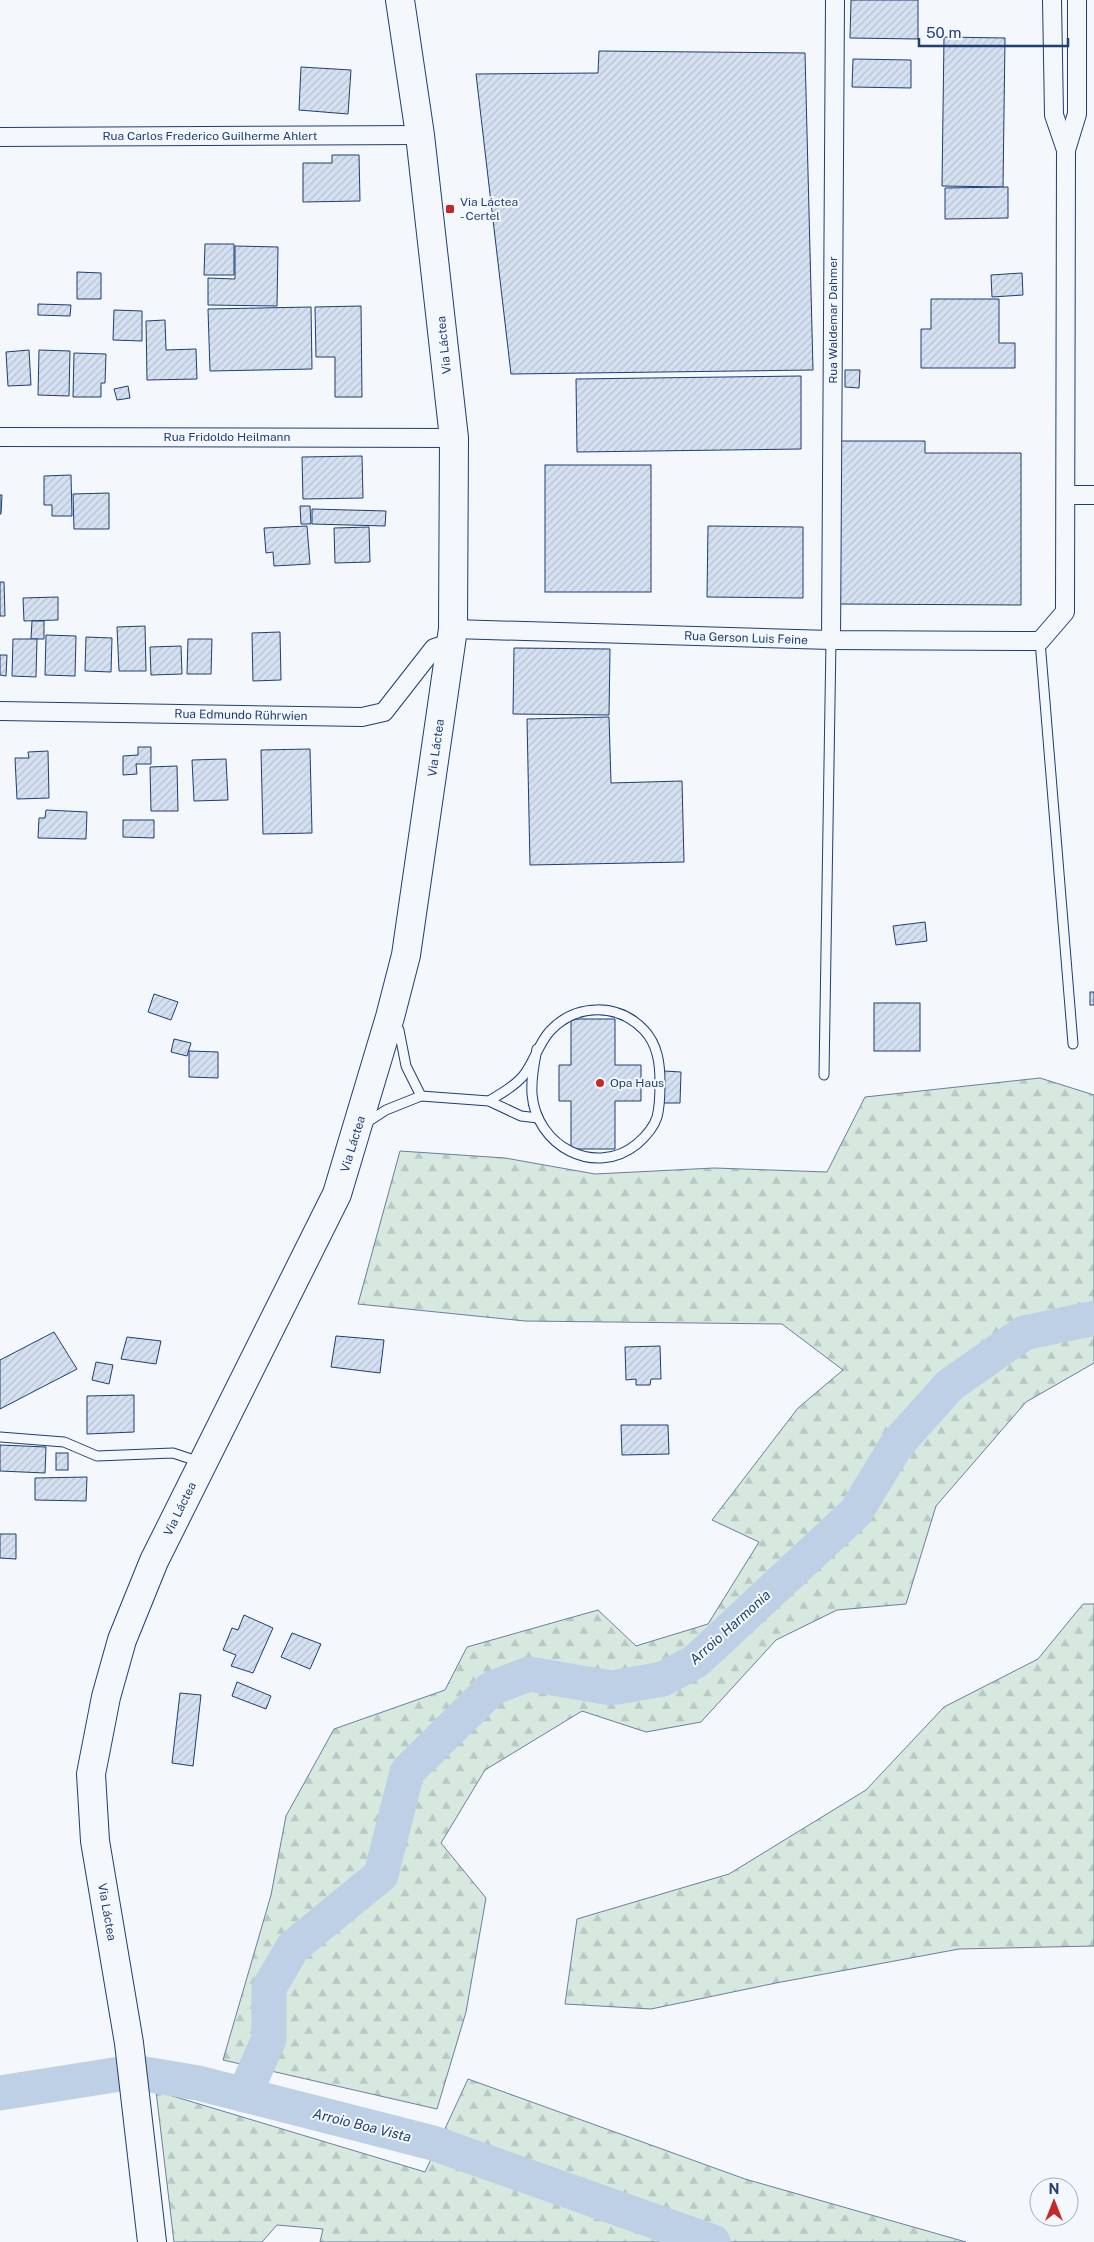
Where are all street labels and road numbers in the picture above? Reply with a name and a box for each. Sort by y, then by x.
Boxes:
street label: Rua Carlos Frederico Guilherme Ahlert [103,129,318,143]
street label: Rua Waldemar Dahmer [826,256,840,384]
street label: Via Láctea [434,315,454,375]
street label: Rua Fridoldo Heilmann [164,430,290,444]
street label: Rua Gerson Luis Feine [684,629,808,647]
street label: Rua Edmundo Rührwien [174,707,308,723]
street label: Via Láctea [425,718,447,778]
street label: Via Láctea [338,1114,368,1174]
street label: Via Láctea [161,1480,199,1538]
street label: Via Láctea [95,1882,119,1942]

